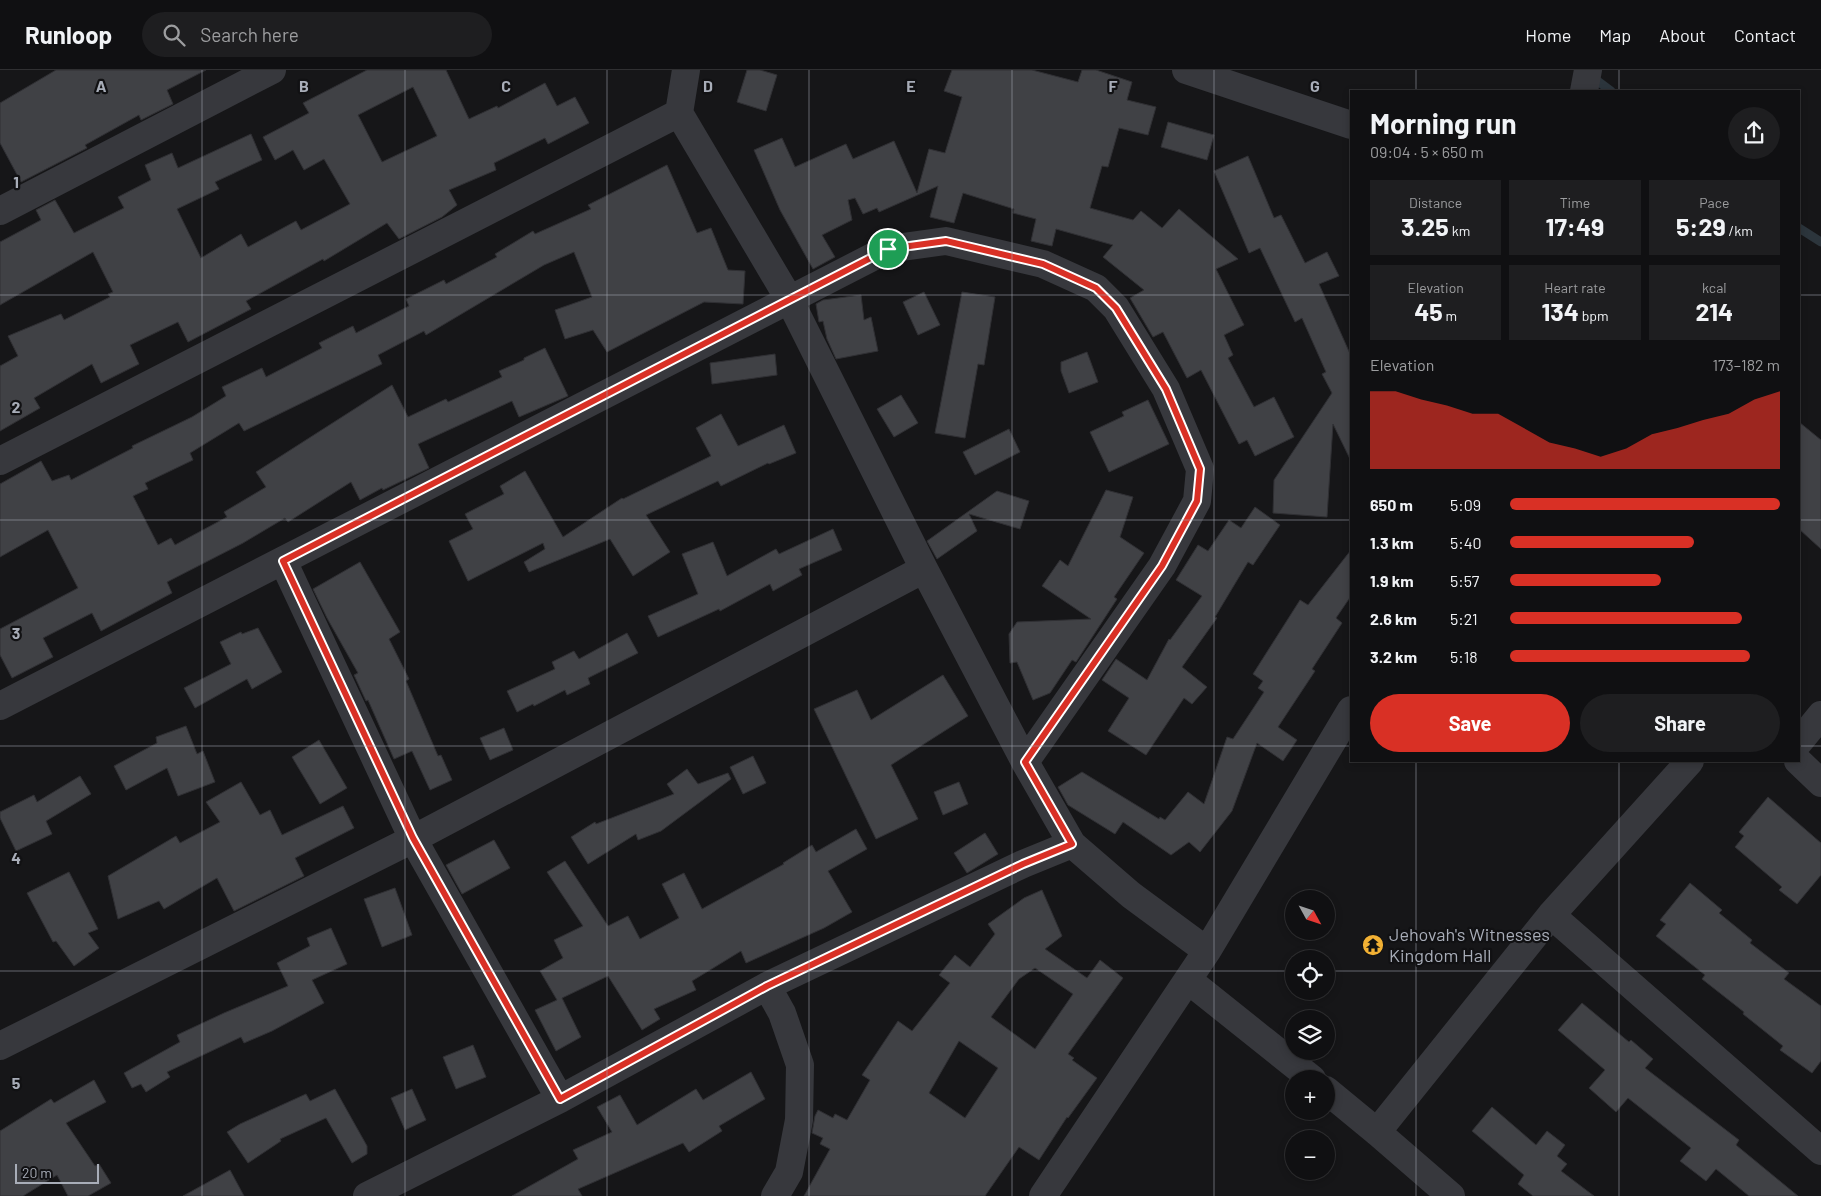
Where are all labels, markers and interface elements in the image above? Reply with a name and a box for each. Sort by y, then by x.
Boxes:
search box [142,12,492,57]
text: Runloop [25,20,112,49]
icon: search [160,21,188,49]
text: Search here [200,23,299,46]
text: Home [1525,24,1571,46]
text: Map [1599,24,1631,46]
text: About [1659,24,1706,46]
text: Contact [1734,24,1796,46]
text: A [96,76,107,95]
text: B [299,76,309,95]
text: C [501,76,511,95]
text: D [703,76,713,95]
text: E [906,76,916,95]
text: F [1109,76,1118,95]
text: G [1310,76,1320,95]
text: Morning run [1370,106,1517,140]
button: share [1728,107,1780,159]
text: 09:04 · 5 × 650 m [1370,142,1484,161]
text: 1 [13,172,19,191]
text: Distance [1409,194,1462,211]
text: Time [1560,194,1590,211]
text: Pace [1699,194,1729,211]
text: 3.25 [1401,211,1449,241]
text: 17:49 [1546,211,1604,241]
text: 5:29 [1676,211,1726,241]
text: km [1449,222,1470,239]
text: /km [1726,222,1753,239]
pin [867,228,909,270]
icon: arrive [874,235,902,263]
text: Elevation [1407,279,1464,296]
text: Heart rate [1544,279,1606,296]
text: kcal [1702,279,1727,296]
text: 45 [1414,296,1443,326]
text: 134 [1541,296,1579,326]
text: 214 [1695,296,1733,326]
text: m [1443,307,1457,324]
text: bpm [1579,307,1609,324]
text: Elevation [1370,355,1434,374]
text: 173–182 m [1712,355,1780,374]
text: 2 [12,397,21,416]
text: 650 m [1370,495,1413,514]
text: 5:09 [1450,495,1481,514]
text: 1.3 km [1370,533,1414,552]
text: 5:40 [1450,533,1482,552]
text: 1.9 km [1370,571,1414,590]
text: 5:57 [1450,571,1479,590]
text: 2.6 km [1370,609,1417,628]
text: 5:21 [1450,609,1478,628]
text: 3 [12,623,20,642]
text: 3.2 km [1370,647,1417,666]
text: 5:18 [1450,647,1478,666]
button: Save [1370,694,1570,752]
button: Share [1580,694,1780,752]
text: 4 [11,848,21,867]
north arrow [1285,890,1335,940]
map controls [1285,890,1335,1180]
place label: Jehovah's Witnesses Kingdom Hall [1389,923,1550,966]
temple icon: Jehovah's Witnesses Kingdom Hall [1361,933,1385,957]
button: locate [1285,950,1335,1000]
button: layers [1285,1010,1335,1060]
button: + [1285,1070,1335,1120]
text: 5 [12,1073,21,1092]
button: − [1285,1130,1335,1180]
scale bar [15,1161,99,1184]
text: 20 m [22,1164,52,1181]

